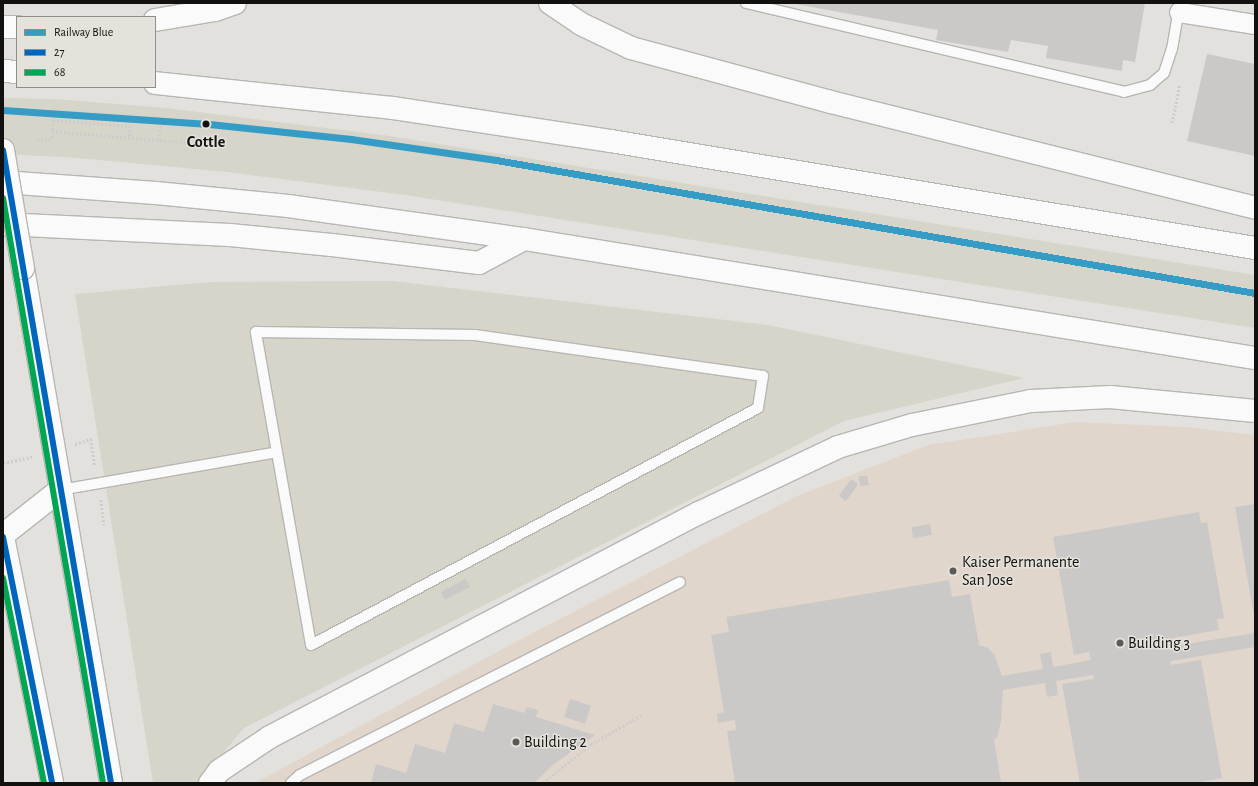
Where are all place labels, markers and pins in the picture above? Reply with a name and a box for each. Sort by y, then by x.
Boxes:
marker: Cottle [199,117,213,131]
place label: Cottle [187,132,225,152]
place label: Kaiser Permanente San Jose [962,552,1079,590]
marker: Kaiser Permanente San Jose [947,565,959,577]
place label: Building 3 [1128,633,1190,653]
marker: Building 3 [1115,638,1125,648]
place label: Building 2 [524,732,587,752]
marker: Building 2 [511,737,521,747]

